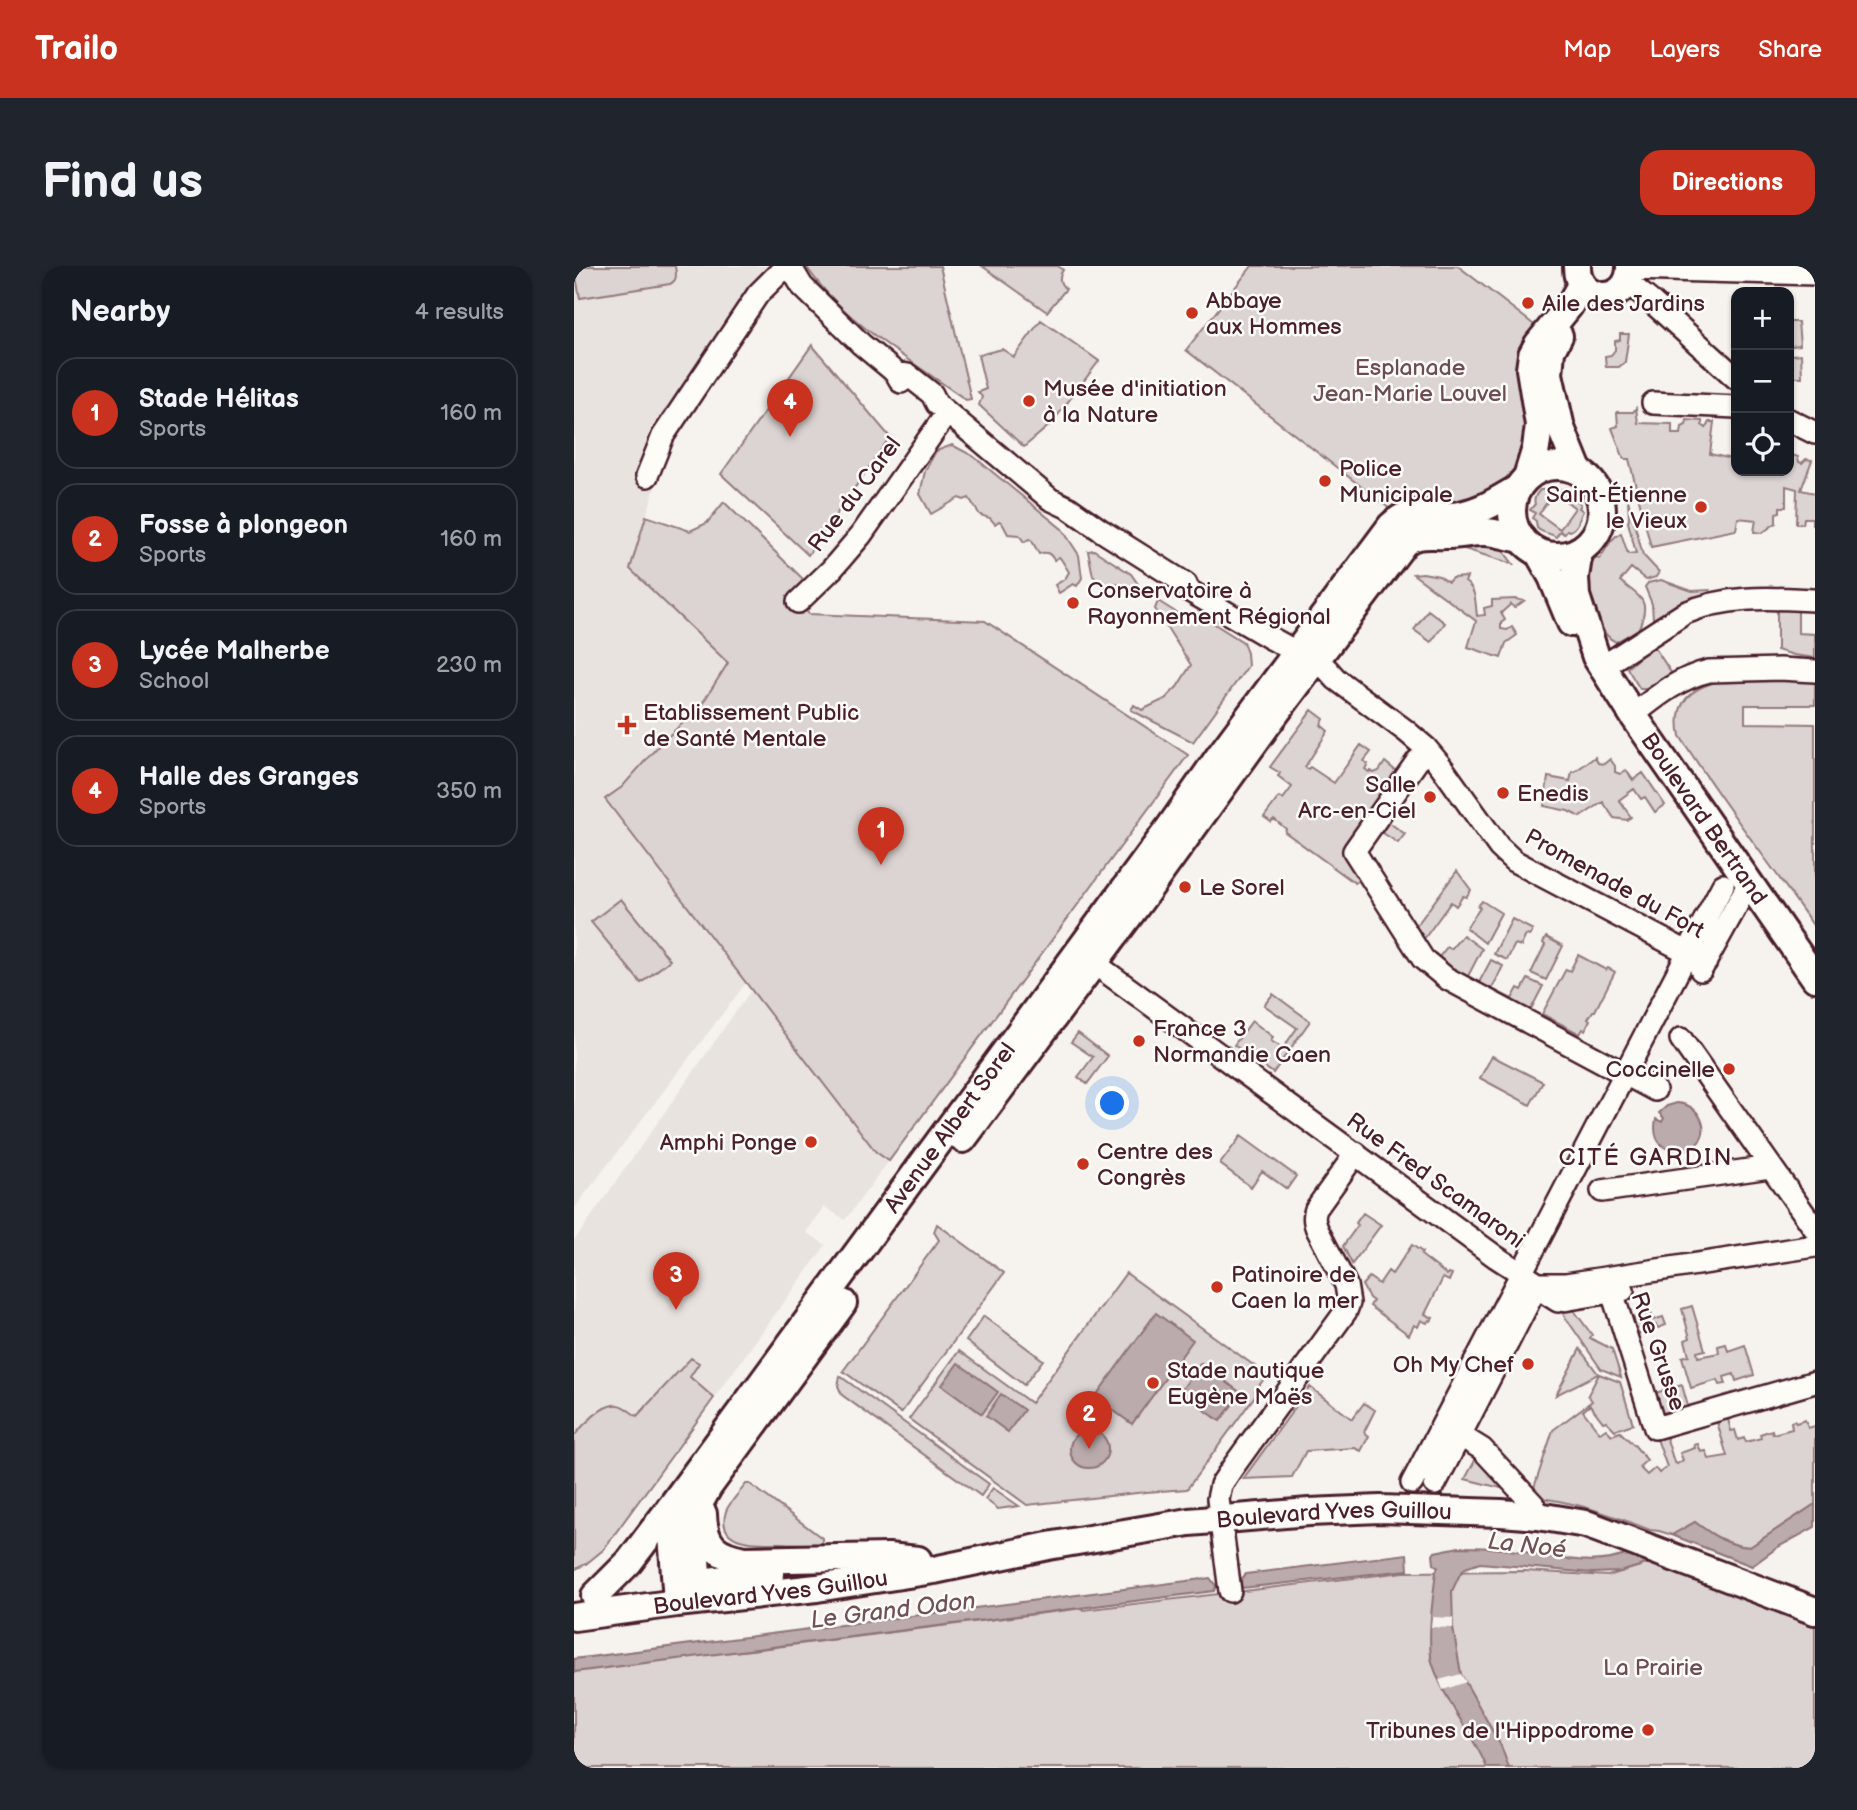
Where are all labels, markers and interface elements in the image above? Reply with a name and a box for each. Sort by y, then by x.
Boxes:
text: Trailo [35,29,118,69]
text: Map [1563,35,1611,64]
text: Layers [1649,35,1720,64]
text: Share [1758,35,1822,64]
button: Directions [1640,150,1815,215]
text: Find us [42,153,203,212]
place label: Abbaye aux Hommes [1206,287,1342,341]
map controls [1731,287,1794,476]
button: + [1731,287,1794,350]
place label: Aile des Jardins [1542,290,1705,318]
text: Nearby [70,294,170,330]
marker: Aile des Jardins [1520,295,1536,311]
text: 4 results [415,298,504,326]
marker: Abbaye aux Hommes [1184,305,1200,321]
button: − [1731,350,1794,413]
park label: Esplanade Jean-Marie Louvel [1313,354,1507,408]
place label: Musée d'initiation à la Nature [1043,375,1227,429]
pin: 4 [767,379,813,437]
text: Stade Hélitas [139,384,299,415]
marker: Musée d'initiation à la Nature [1021,393,1037,409]
text: 1 [90,399,100,427]
text: 160 m [440,399,502,427]
button: locate [1731,413,1794,476]
text: Sports [139,415,206,443]
street label: Rue du Carel [802,431,907,558]
place label: Police Municipale [1339,455,1453,509]
marker: Police Municipale [1317,473,1333,489]
place label: Saint-Étienne le Vieux [1546,481,1687,535]
marker: Saint-Étienne le Vieux [1693,499,1709,515]
text: Fosse à plongeon [139,510,348,541]
text: 2 [88,525,102,553]
text: 160 m [440,525,502,553]
text: Sports [139,541,206,569]
place label: Conservatoire à Rayonnement Régional [1087,577,1331,631]
marker: Conservatoire à Rayonnement Régional [1065,595,1081,611]
text: Lycée Malherbe [139,636,330,667]
text: 3 [88,651,102,679]
text: 230 m [436,651,502,679]
text: School [139,667,209,695]
place label: Etablissement Public de Santé Mentale [643,699,859,753]
marker: Etablissement Public de Santé Mentale [617,715,637,735]
street label: Boulevard Bertrand [1634,727,1773,910]
text: Halle des Granges [139,762,359,793]
place label: Salle Arc-en-Ciel [1298,771,1416,825]
text: 4 [88,777,102,805]
text: 350 m [436,777,502,805]
place label: Enedis [1517,780,1589,808]
marker: Enedis [1495,785,1511,801]
marker: Salle Arc-en-Ciel [1422,789,1438,805]
text: Sports [139,793,206,821]
pin: 1 [858,807,904,865]
street label: Promenade du Fort [1520,823,1709,945]
place label: Le Sorel [1199,874,1285,902]
marker: Le Sorel [1177,879,1193,895]
place label: France 3 Normandie Caen [1153,1015,1331,1069]
marker: France 3 Normandie Caen [1131,1033,1147,1049]
street label: Avenue Albert Sorel [878,1037,1022,1219]
place label: Coccinelle [1605,1056,1715,1084]
marker: Coccinelle [1721,1061,1737,1077]
your location [1095,1086,1129,1120]
street label: Rue Fred Scamaroni [1341,1107,1530,1255]
place label: Amphi Ponge [660,1129,797,1157]
marker: Amphi Ponge [803,1134,819,1150]
place label: Centre des Congrès [1097,1138,1213,1192]
district label: CITÉ GARDIN [1558,1142,1734,1172]
marker: Centre des Congrès [1075,1156,1091,1172]
pin: 3 [653,1252,699,1310]
place label: Patinoire de Caen la mer [1231,1261,1359,1315]
marker: Patinoire de Caen la mer [1209,1279,1225,1295]
street label: Rue Grusse [1625,1288,1691,1414]
place label: Oh My Chef [1393,1351,1514,1379]
marker: Oh My Chef [1520,1356,1536,1372]
place label: Stade nautique Eugène Maës [1167,1357,1324,1411]
marker: Stade nautique Eugène Maës [1145,1375,1161,1391]
pin: 2 [1066,1391,1112,1449]
street label: Boulevard Yves Guillou [1215,1496,1452,1535]
water label: La Noé [1486,1526,1568,1565]
street label: Boulevard Yves Guillou [651,1564,890,1621]
water label: Le Grand Odon [809,1586,977,1635]
park label: La Prairie [1603,1654,1703,1682]
place label: Tribunes de l'Hippodrome [1366,1717,1634,1745]
marker: Tribunes de l'Hippodrome [1640,1722,1656,1738]

